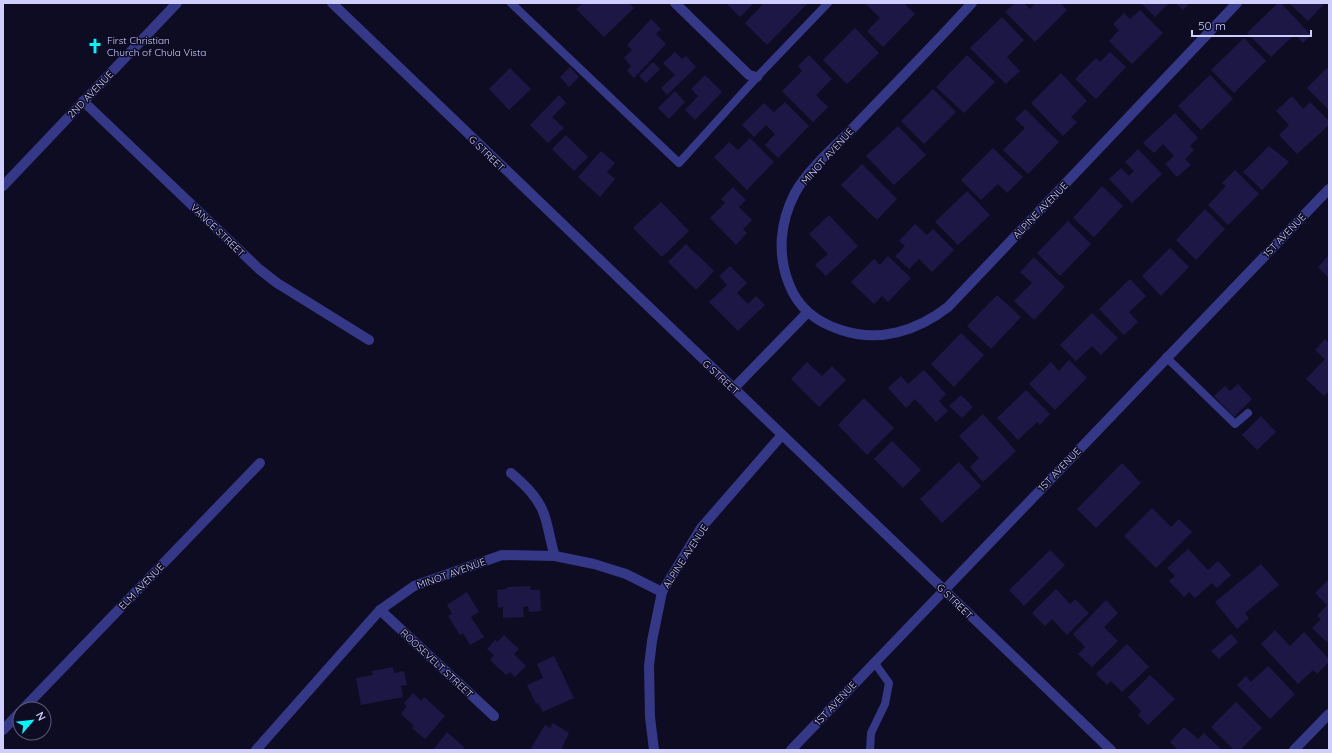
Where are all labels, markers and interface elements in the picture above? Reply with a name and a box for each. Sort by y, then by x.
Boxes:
scale bar [1192,12,1311,38]
text: 50 m [1198,18,1226,33]
place label: First Christian Church of Chula Vista [107,34,206,59]
church icon: First Christian Church of Chula Vista [86,37,104,55]
street label: 2ND AVENUE [65,68,116,121]
street label: MINOT AVENUE [798,125,857,188]
street label: G STREET [466,133,508,174]
street label: ALPINE AVENUE [1010,179,1071,241]
street label: VANCE STREET [188,201,248,260]
street label: 1ST AVENUE [1260,210,1309,260]
street label: G STREET [700,357,742,398]
street label: 1ST AVENUE [1035,444,1084,494]
street label: ALPINE AVENUE [660,521,711,591]
street label: MINOT AVENUE [415,555,488,592]
street label: ELM AVENUE [116,560,167,612]
street label: G STREET [934,581,976,622]
street label: ROOSEVELT STREET [398,626,476,700]
street label: 1ST AVENUE [811,678,859,728]
north arrow [12,701,52,741]
text: N [33,709,49,723]

